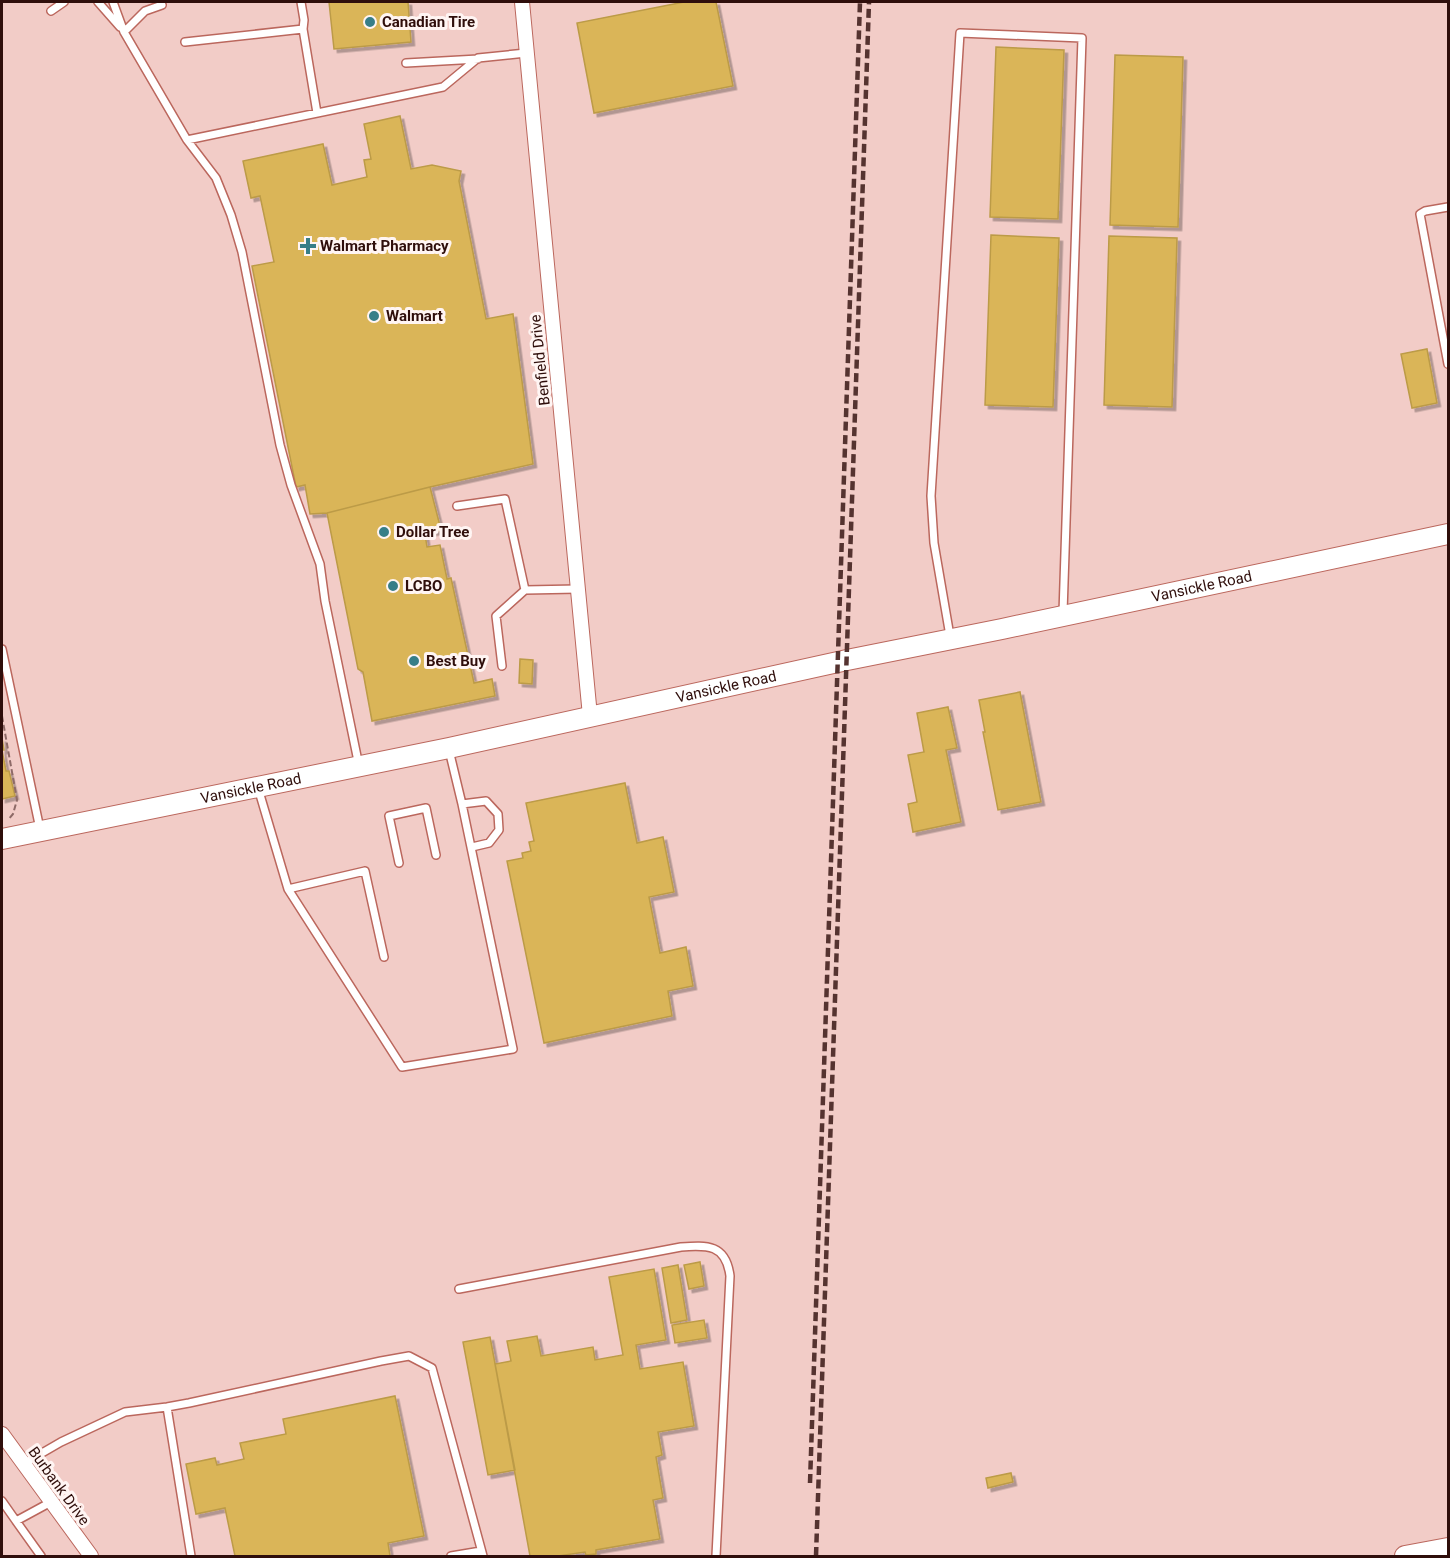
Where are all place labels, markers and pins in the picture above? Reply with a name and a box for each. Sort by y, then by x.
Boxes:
place label: Canadian Tire [382,13,475,31]
marker: Canadian Tire [363,15,377,29]
place label: Walmart Pharmacy [320,237,449,255]
marker: Walmart Pharmacy [301,239,315,253]
place label: Walmart [386,307,443,325]
marker: Walmart [367,309,381,323]
place label: Dollar Tree [396,523,469,541]
marker: Dollar Tree [377,525,391,539]
place label: LCBO [405,577,442,595]
marker: LCBO [386,579,400,593]
place label: Best Buy [426,652,486,670]
marker: Best Buy [407,654,421,668]

